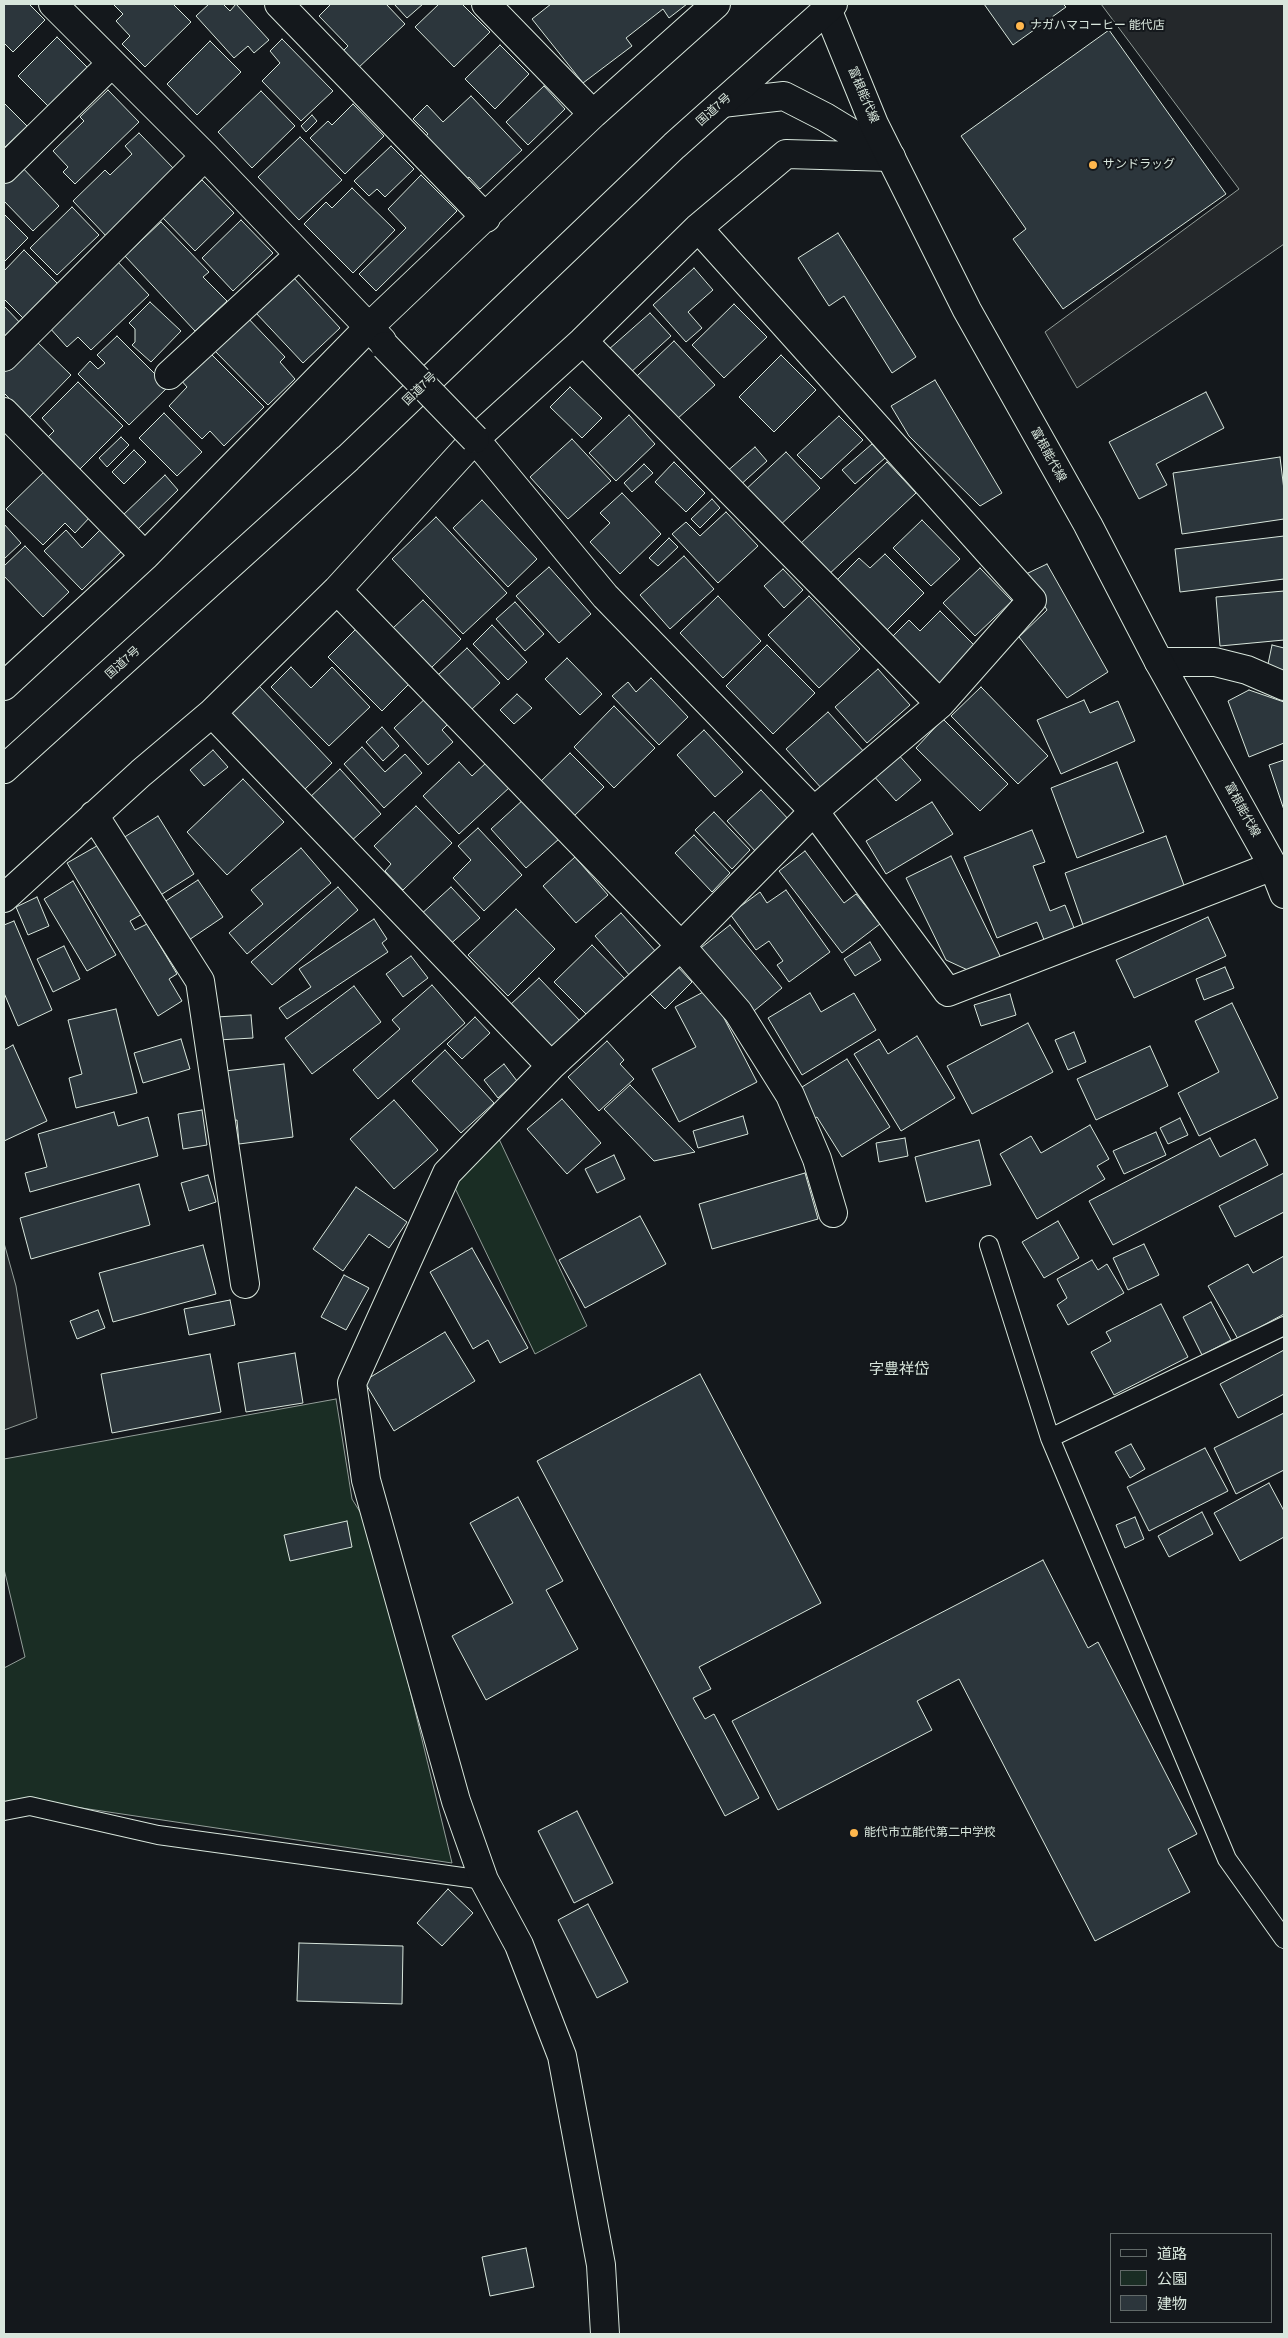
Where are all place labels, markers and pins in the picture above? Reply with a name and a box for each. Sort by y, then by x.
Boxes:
place label: ナガハマコーヒー 能代店 [1030,19,1165,33]
marker: ナガハマコーヒー 能代店 [1014,20,1026,32]
place label: サンドラッグ [1103,158,1175,172]
marker: サンドラッグ [1087,159,1099,171]
place label: 能代市立能代第二中学校 [864,1826,996,1840]
marker: 能代市立能代第二中学校 [848,1827,860,1839]

